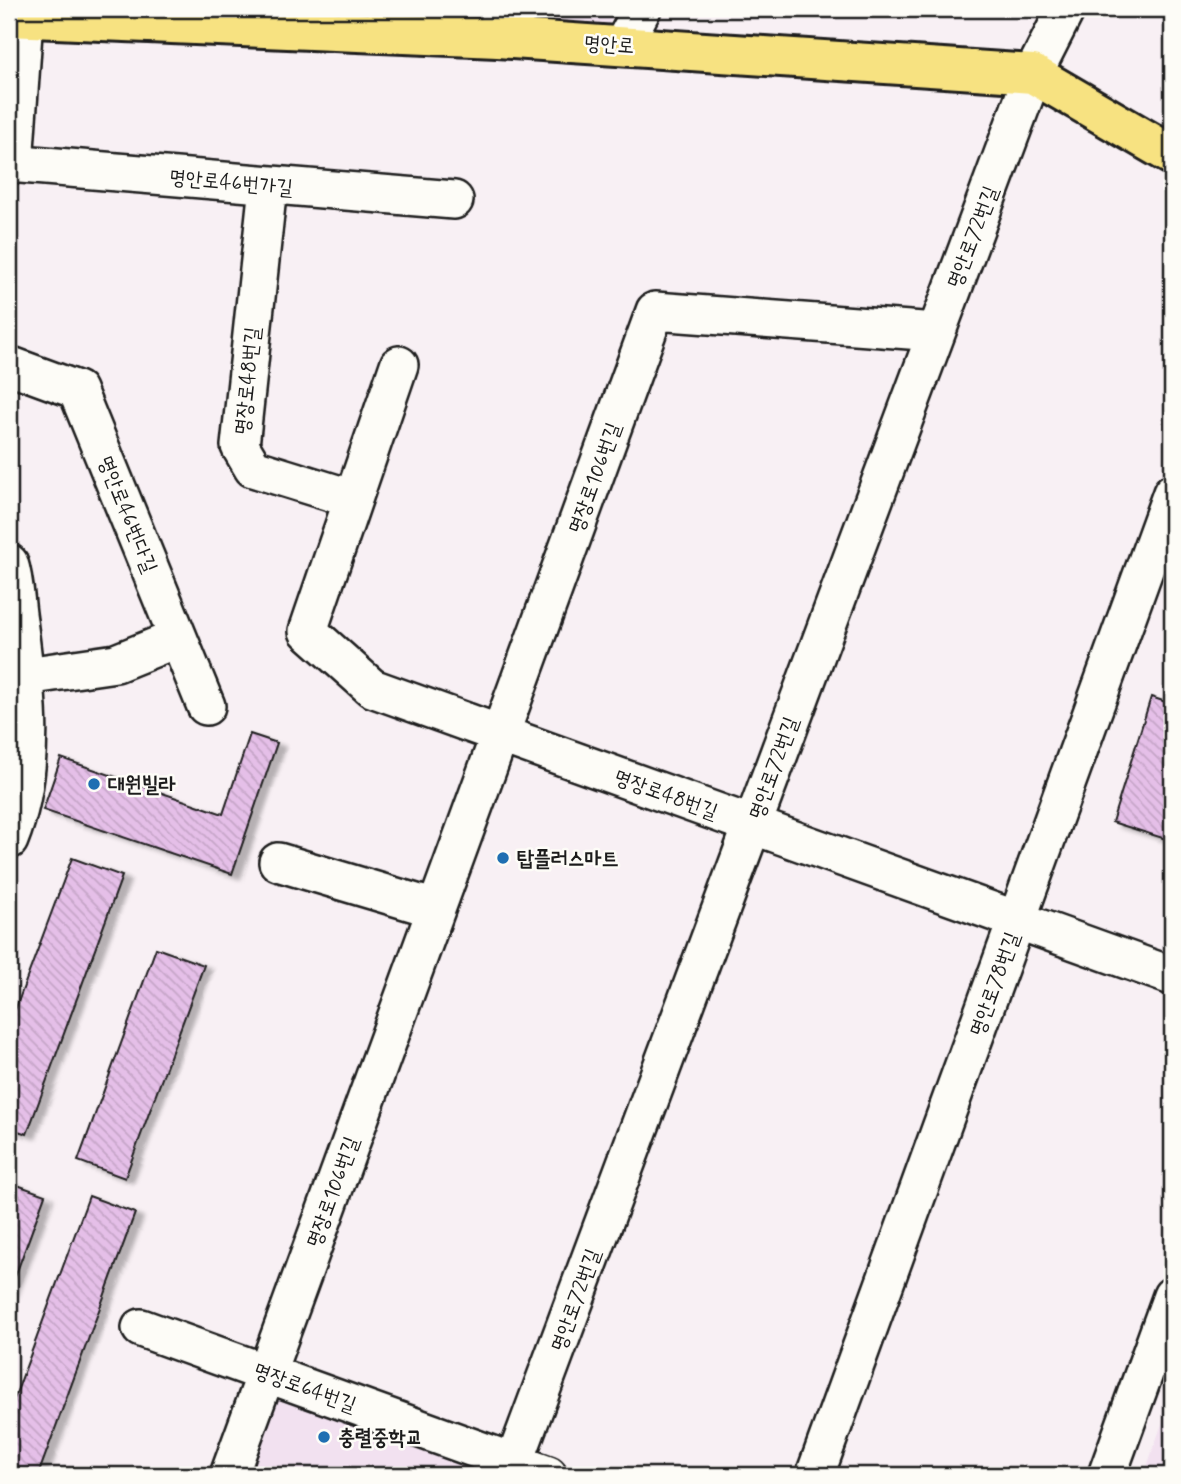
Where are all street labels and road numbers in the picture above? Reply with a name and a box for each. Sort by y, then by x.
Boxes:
street label: 명안로 [583,29,635,61]
street label: 명안로46번가길 [168,164,294,202]
street label: 명안로72번길 [941,182,1005,293]
street label: 명장로48번길 [228,326,268,437]
street label: 명장로106번길 [562,419,628,538]
street label: 명안로46번다길 [91,451,163,577]
street label: 명안로72번길 [742,713,806,824]
street label: 명장로48번길 [610,763,722,827]
street label: 명안로78번길 [963,928,1027,1040]
street label: 명장로106번길 [300,1133,366,1252]
street label: 명안로72번길 [544,1245,608,1356]
street label: 명장로64번길 [249,1356,360,1420]

